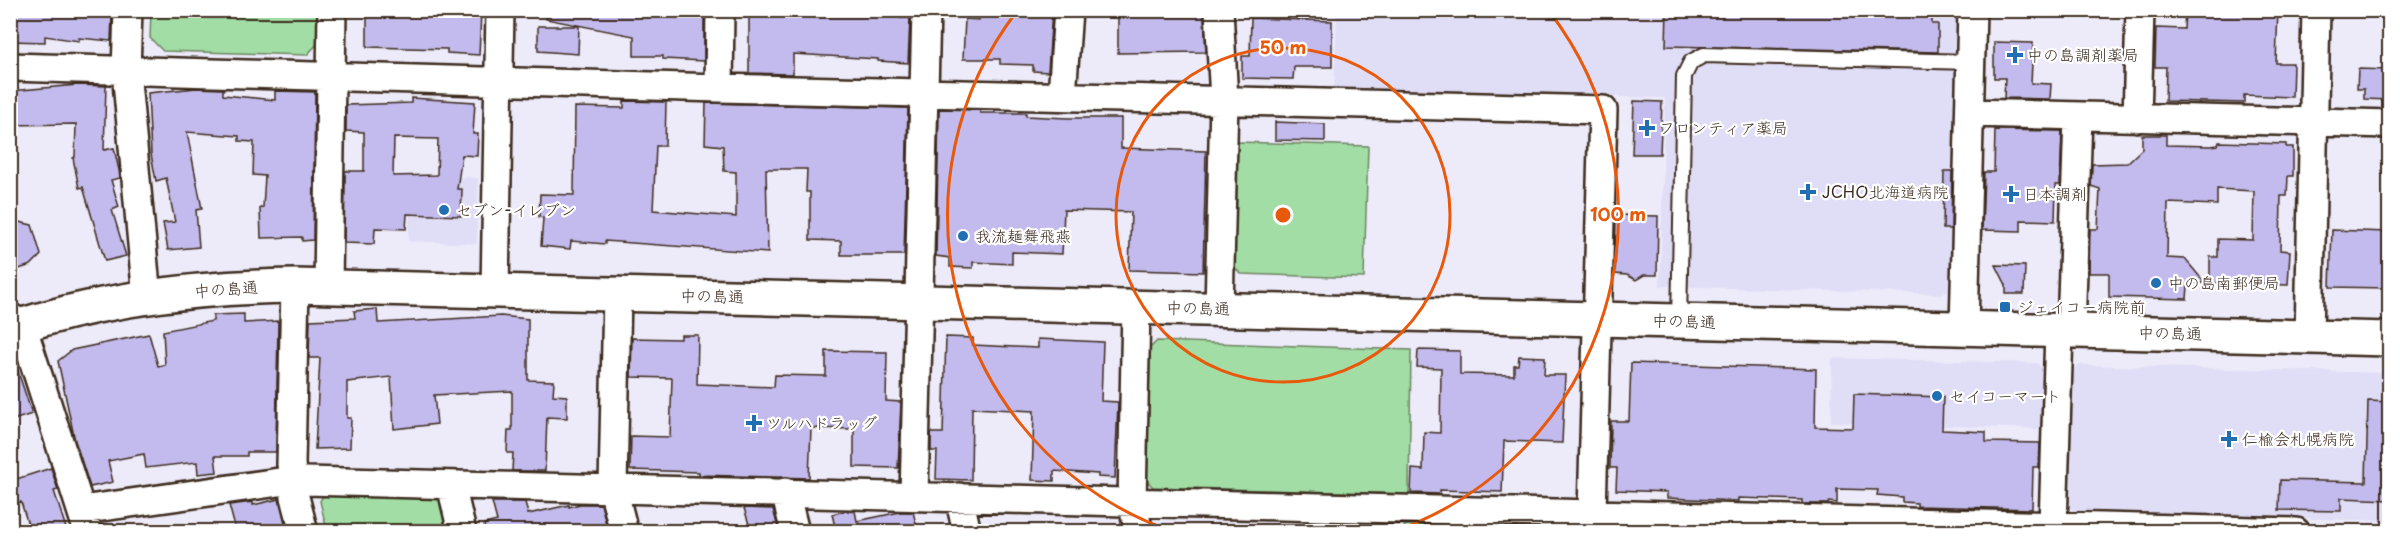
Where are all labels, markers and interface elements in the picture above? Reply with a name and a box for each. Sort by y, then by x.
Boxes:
text: 50 m [1260,33,1306,60]
place label: 中の島調剤薬局 [2027,42,2139,66]
marker: 中の島調剤薬局 [2008,48,2022,62]
place label: フロンティア薬局 [1659,115,1788,139]
marker: フロンティア薬局 [1640,121,1654,135]
place label: JCHO北海道病院 [1822,179,1948,203]
place label: 日本調剤 [2023,181,2087,205]
marker: JCHO北海道病院 [1799,183,1817,201]
marker: 日本調剤 [2004,187,2018,201]
place label: セブン-イレブン [456,197,576,221]
text: 100 m [1590,200,1646,227]
marker: セブン-イレブン [437,203,451,217]
centre of rings [1273,205,1293,225]
place label: 我流麺舞飛燕 [975,223,1071,247]
marker: 我流麺舞飛燕 [956,229,970,243]
place label: 中の島南郵便局 [2168,270,2280,294]
street label: 中の島通 [193,274,259,302]
marker: 中の島南郵便局 [2149,276,2163,290]
street label: 中の島通 [680,282,744,308]
street label: 中の島通 [1166,294,1230,320]
place label: ジェイコー病院前 [2017,294,2145,318]
marker: ジェイコー病院前 [1998,300,2012,314]
street label: 中の島通 [1652,307,1716,333]
street label: 中の島通 [2138,319,2202,345]
place label: セイコーマート [1949,383,2061,407]
marker: セイコーマート [1930,389,1944,403]
place label: ツルハドラッグ [766,410,877,434]
marker: ツルハドラッグ [747,416,761,430]
place label: 仁楡会札幌病院 [2242,426,2354,450]
marker: 仁楡会札幌病院 [2220,430,2238,448]

